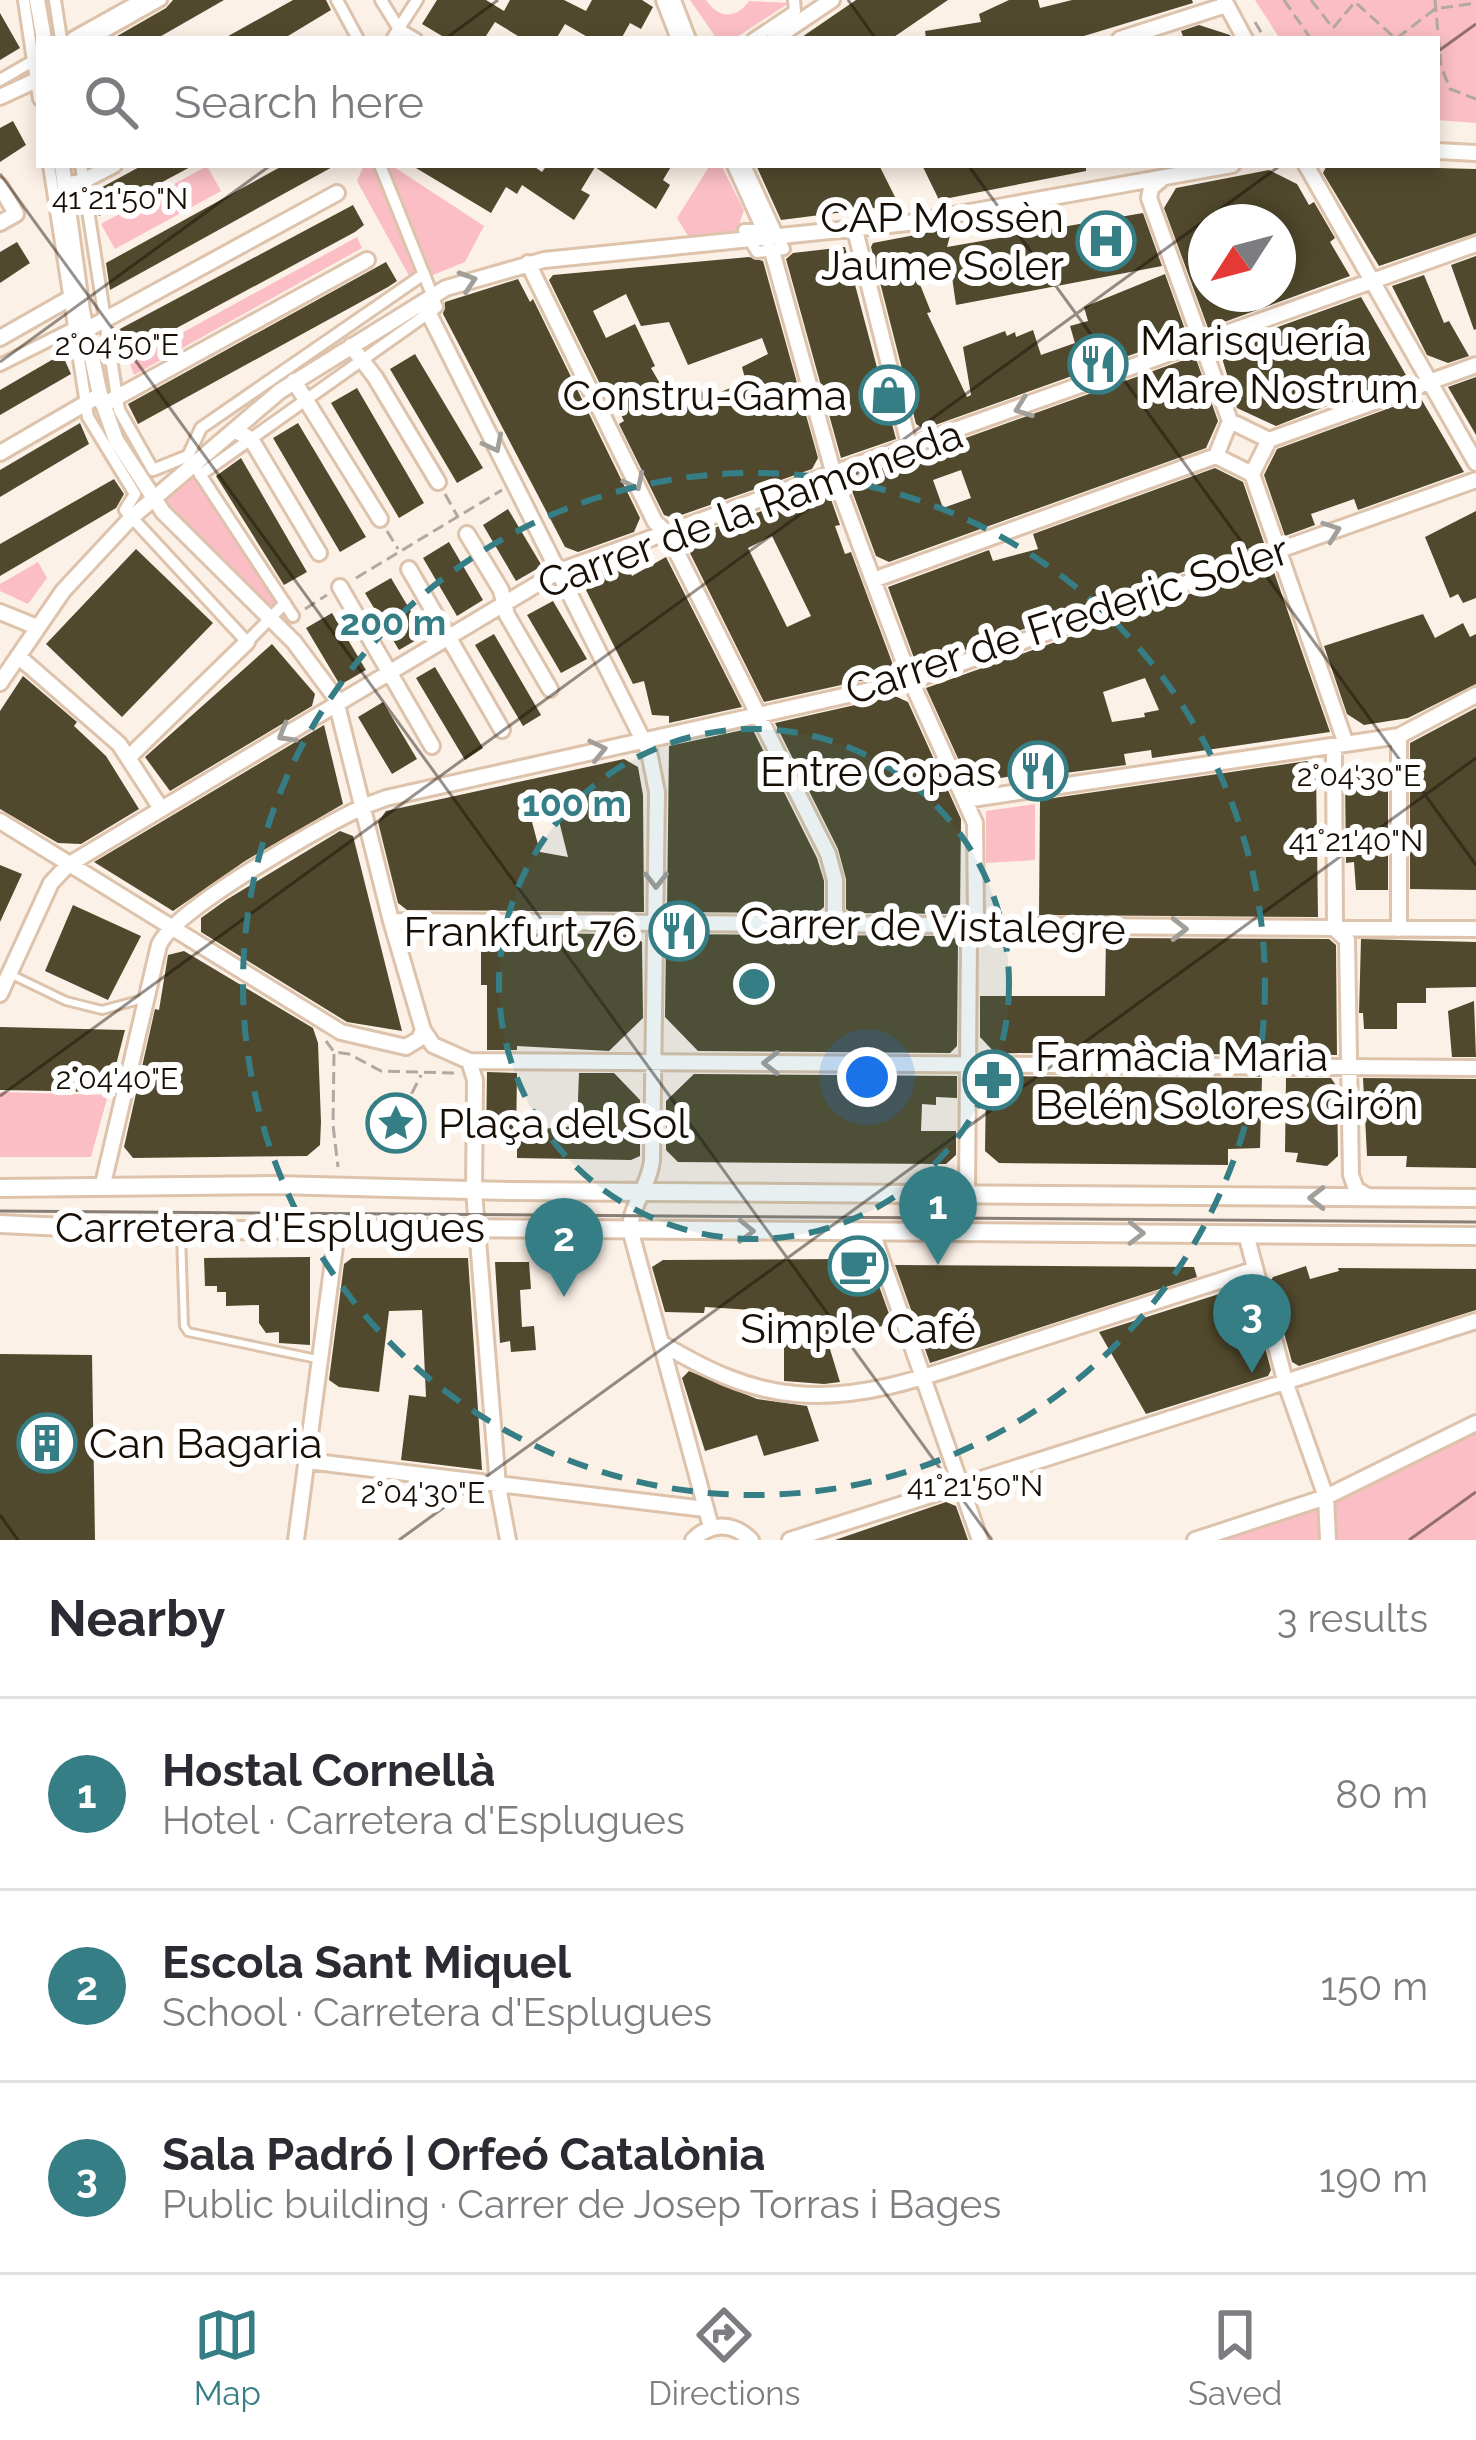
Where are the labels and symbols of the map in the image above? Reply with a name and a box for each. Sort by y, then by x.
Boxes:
text: 41°21'50"N [52,181,188,216]
place label: CAP Mossèn Jaume Soler [820,193,1064,290]
north arrow [1188,204,1296,312]
hospital icon: CAP Mossèn Jaume Soler [1075,210,1137,272]
one-way arrow [457,270,478,295]
place label: Marisquería Mare Nostrum [1140,316,1419,413]
text: 2°04'50"E [55,327,179,362]
restaurant icon: Marisquería Mare Nostrum [1067,333,1129,395]
shop icon: Constru-Gama [858,364,920,426]
place label: Constru-Gama [562,371,847,420]
one-way arrow [1014,394,1035,418]
street label: Carrer de la Ramoneda [531,409,969,609]
one-way arrow [480,431,503,453]
one-way arrow [621,470,644,491]
one-way arrow [1321,521,1342,545]
street label: Carrer de Frederic Soler [839,525,1295,715]
text: 200 m [340,601,446,643]
one-way arrow [277,719,299,742]
one-way arrow [587,739,607,764]
restaurant icon: Entre Copas [1007,740,1069,802]
place label: Entre Copas [760,747,996,796]
text: 2°04'30"E [1297,758,1421,793]
text: 100 m [522,782,626,824]
text: 41°21'40"N [1289,823,1423,858]
one-way arrow [643,872,669,890]
street label: Carrer de Vistalegre [740,898,1126,954]
restaurant icon: Frankfurt 76 [648,900,710,962]
place label: Frankfurt 76 [403,907,637,956]
one-way arrow [1171,916,1189,942]
centre of rings [733,963,775,1005]
place label: Farmàcia Maria Belén Solores Girón [1035,1032,1418,1129]
your location [837,1047,897,1107]
pharmacy icon: Farmàcia Maria Belén Solores Girón [962,1049,1024,1111]
one-way arrow [761,1050,779,1076]
text: 2°04'40"E [56,1061,178,1096]
place icon: Plaça del Sol [365,1092,427,1154]
place label: Plaça del Sol [438,1099,689,1148]
pin: 1 [899,1166,977,1265]
one-way arrow [1307,1185,1325,1211]
pin: 2 [525,1198,603,1297]
street label: Carretera d'Esplugues [55,1203,485,1252]
one-way arrow [738,1218,756,1244]
one-way arrow [1127,1220,1146,1246]
cafe icon: Simple Café [827,1235,889,1297]
pin: 3 [1213,1274,1291,1373]
place label: Simple Café [740,1304,976,1353]
building icon: Can Bagaria [16,1412,78,1474]
place label: Can Bagaria [89,1419,322,1468]
text: 41°21'50"N [907,1468,1043,1503]
text: 2°04'30"E [361,1475,485,1510]

